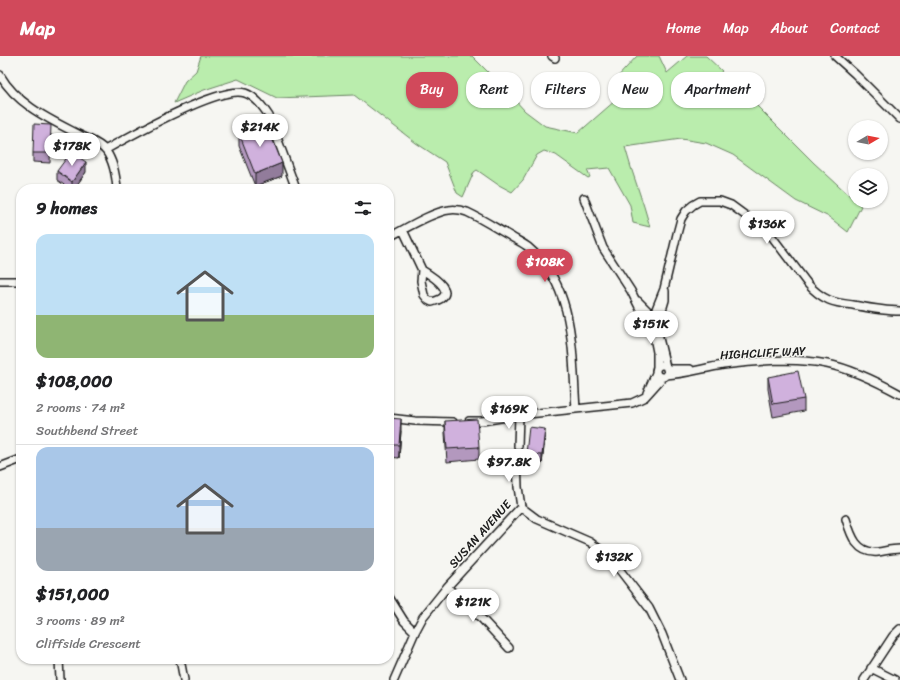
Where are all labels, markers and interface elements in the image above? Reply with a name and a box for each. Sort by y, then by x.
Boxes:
text: Map [20,12,55,45]
text: Home [666,16,701,41]
text: Map [723,16,749,41]
text: About [771,16,808,41]
text: Contact [830,16,880,41]
chip: Buy [406,72,458,108]
chip: Rent [466,72,523,108]
chip: Filters [531,72,600,108]
chip: New [608,72,663,108]
chip: Apartment [671,72,765,108]
pin: $214K [232,114,288,148]
text: $214K [241,115,279,138]
north arrow [848,120,888,160]
map controls [848,120,888,208]
pin: $178K [44,133,100,167]
text: $178K [53,134,91,157]
button: layers [848,168,888,208]
text: 9 homes [36,193,97,223]
icon: filters [352,197,374,219]
pin: $136K [739,211,795,245]
text: $136K [749,212,785,235]
pin: $108K [517,249,573,283]
text: $108K [526,250,564,273]
icon: home [169,260,241,332]
pin: $151K [623,311,679,345]
text: $151K [633,312,669,335]
street label: HIGHCLIFF WAY [719,340,807,366]
text: $108,000 [36,366,113,396]
text: 2 rooms · 74 m² [36,396,125,419]
pin: $169K [481,396,537,430]
text: $169K [490,397,528,420]
text: Southbend Street [36,419,138,442]
pin: $97.8K [476,449,542,483]
text: $97.8K [487,450,531,473]
icon: home [169,473,241,545]
street label: SUSAN AVENUE [443,494,518,573]
pin: $132K [586,544,642,578]
text: $132K [596,545,632,568]
text: $151,000 [36,579,109,609]
pin: $121K [445,589,501,623]
text: $121K [455,590,491,613]
text: 3 rooms · 89 m² [36,609,125,632]
text: Cliffside Crescent [36,632,141,655]

